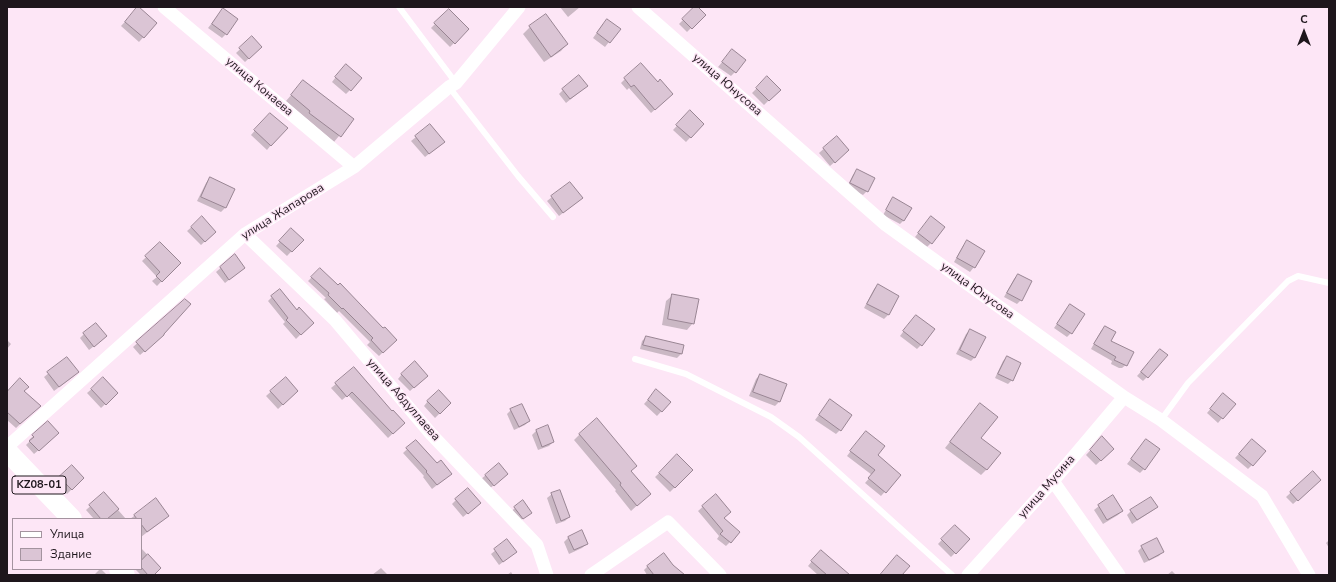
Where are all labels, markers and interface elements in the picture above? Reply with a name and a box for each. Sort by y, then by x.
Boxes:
north arrow [1284,12,1324,52]
text: С [1300,12,1308,27]
street label: улица Юнусова [689,51,765,119]
street label: улица Конаева [222,54,296,120]
street label: улица Жапарова [239,181,327,243]
street label: улица Юнусова [937,259,1017,323]
street label: улица Абдуллаева [363,356,443,444]
street label: улица Мусина [1016,452,1078,522]
road number: KZ08-01 [12,476,66,494]
legend [12,518,142,570]
text: Улица [50,526,84,542]
text: Здание [50,546,92,562]

